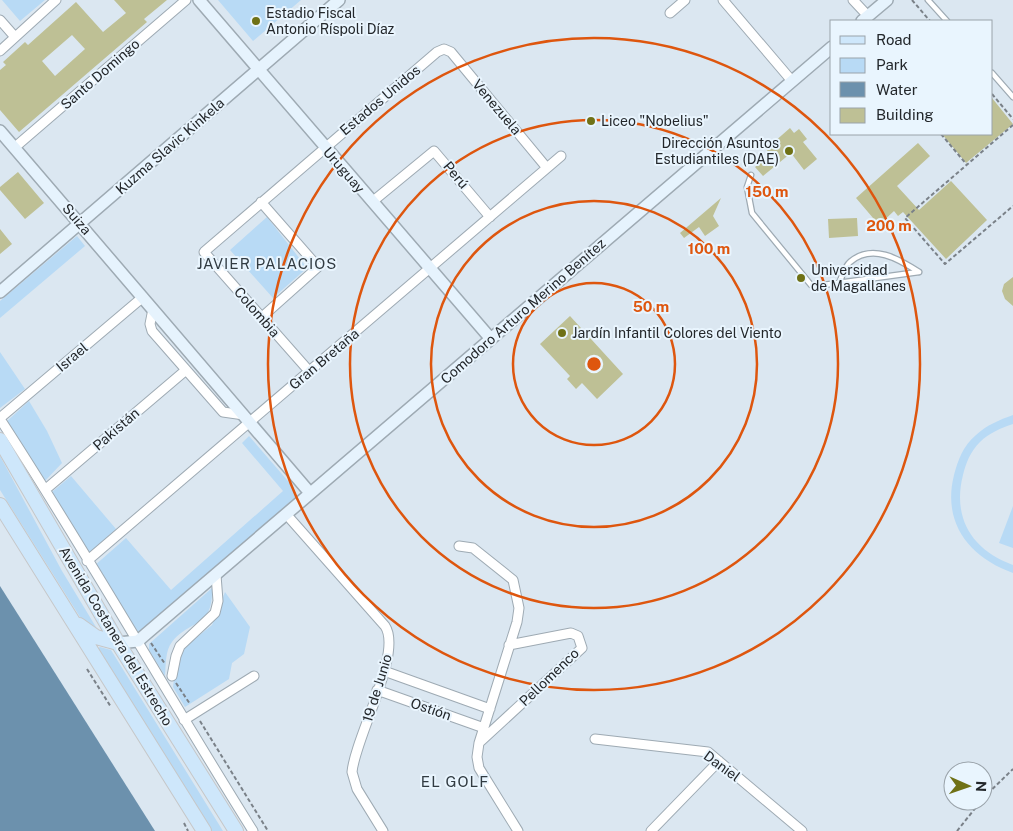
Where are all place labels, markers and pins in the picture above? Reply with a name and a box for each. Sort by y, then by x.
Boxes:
place label: Estadio Fiscal Antonio Ríspoli Díaz [266,5,395,37]
marker: Estadio Fiscal Antonio Ríspoli Díaz [250,15,262,27]
place label: Liceo "Nobelius" [601,113,709,129]
marker: Liceo "Nobelius" [585,115,597,127]
place label: Dirección Asuntos Estudiantiles (DAE) [655,135,779,167]
marker: Dirección Asuntos Estudiantiles (DAE) [783,145,795,157]
place label: Universidad de Magallanes [811,262,906,294]
marker: Universidad de Magallanes [795,272,807,284]
place label: Jardín Infantil Colores del Viento [572,325,782,341]
marker: Jardín Infantil Colores del Viento [556,327,568,339]
centre of rings [585,355,603,373]

